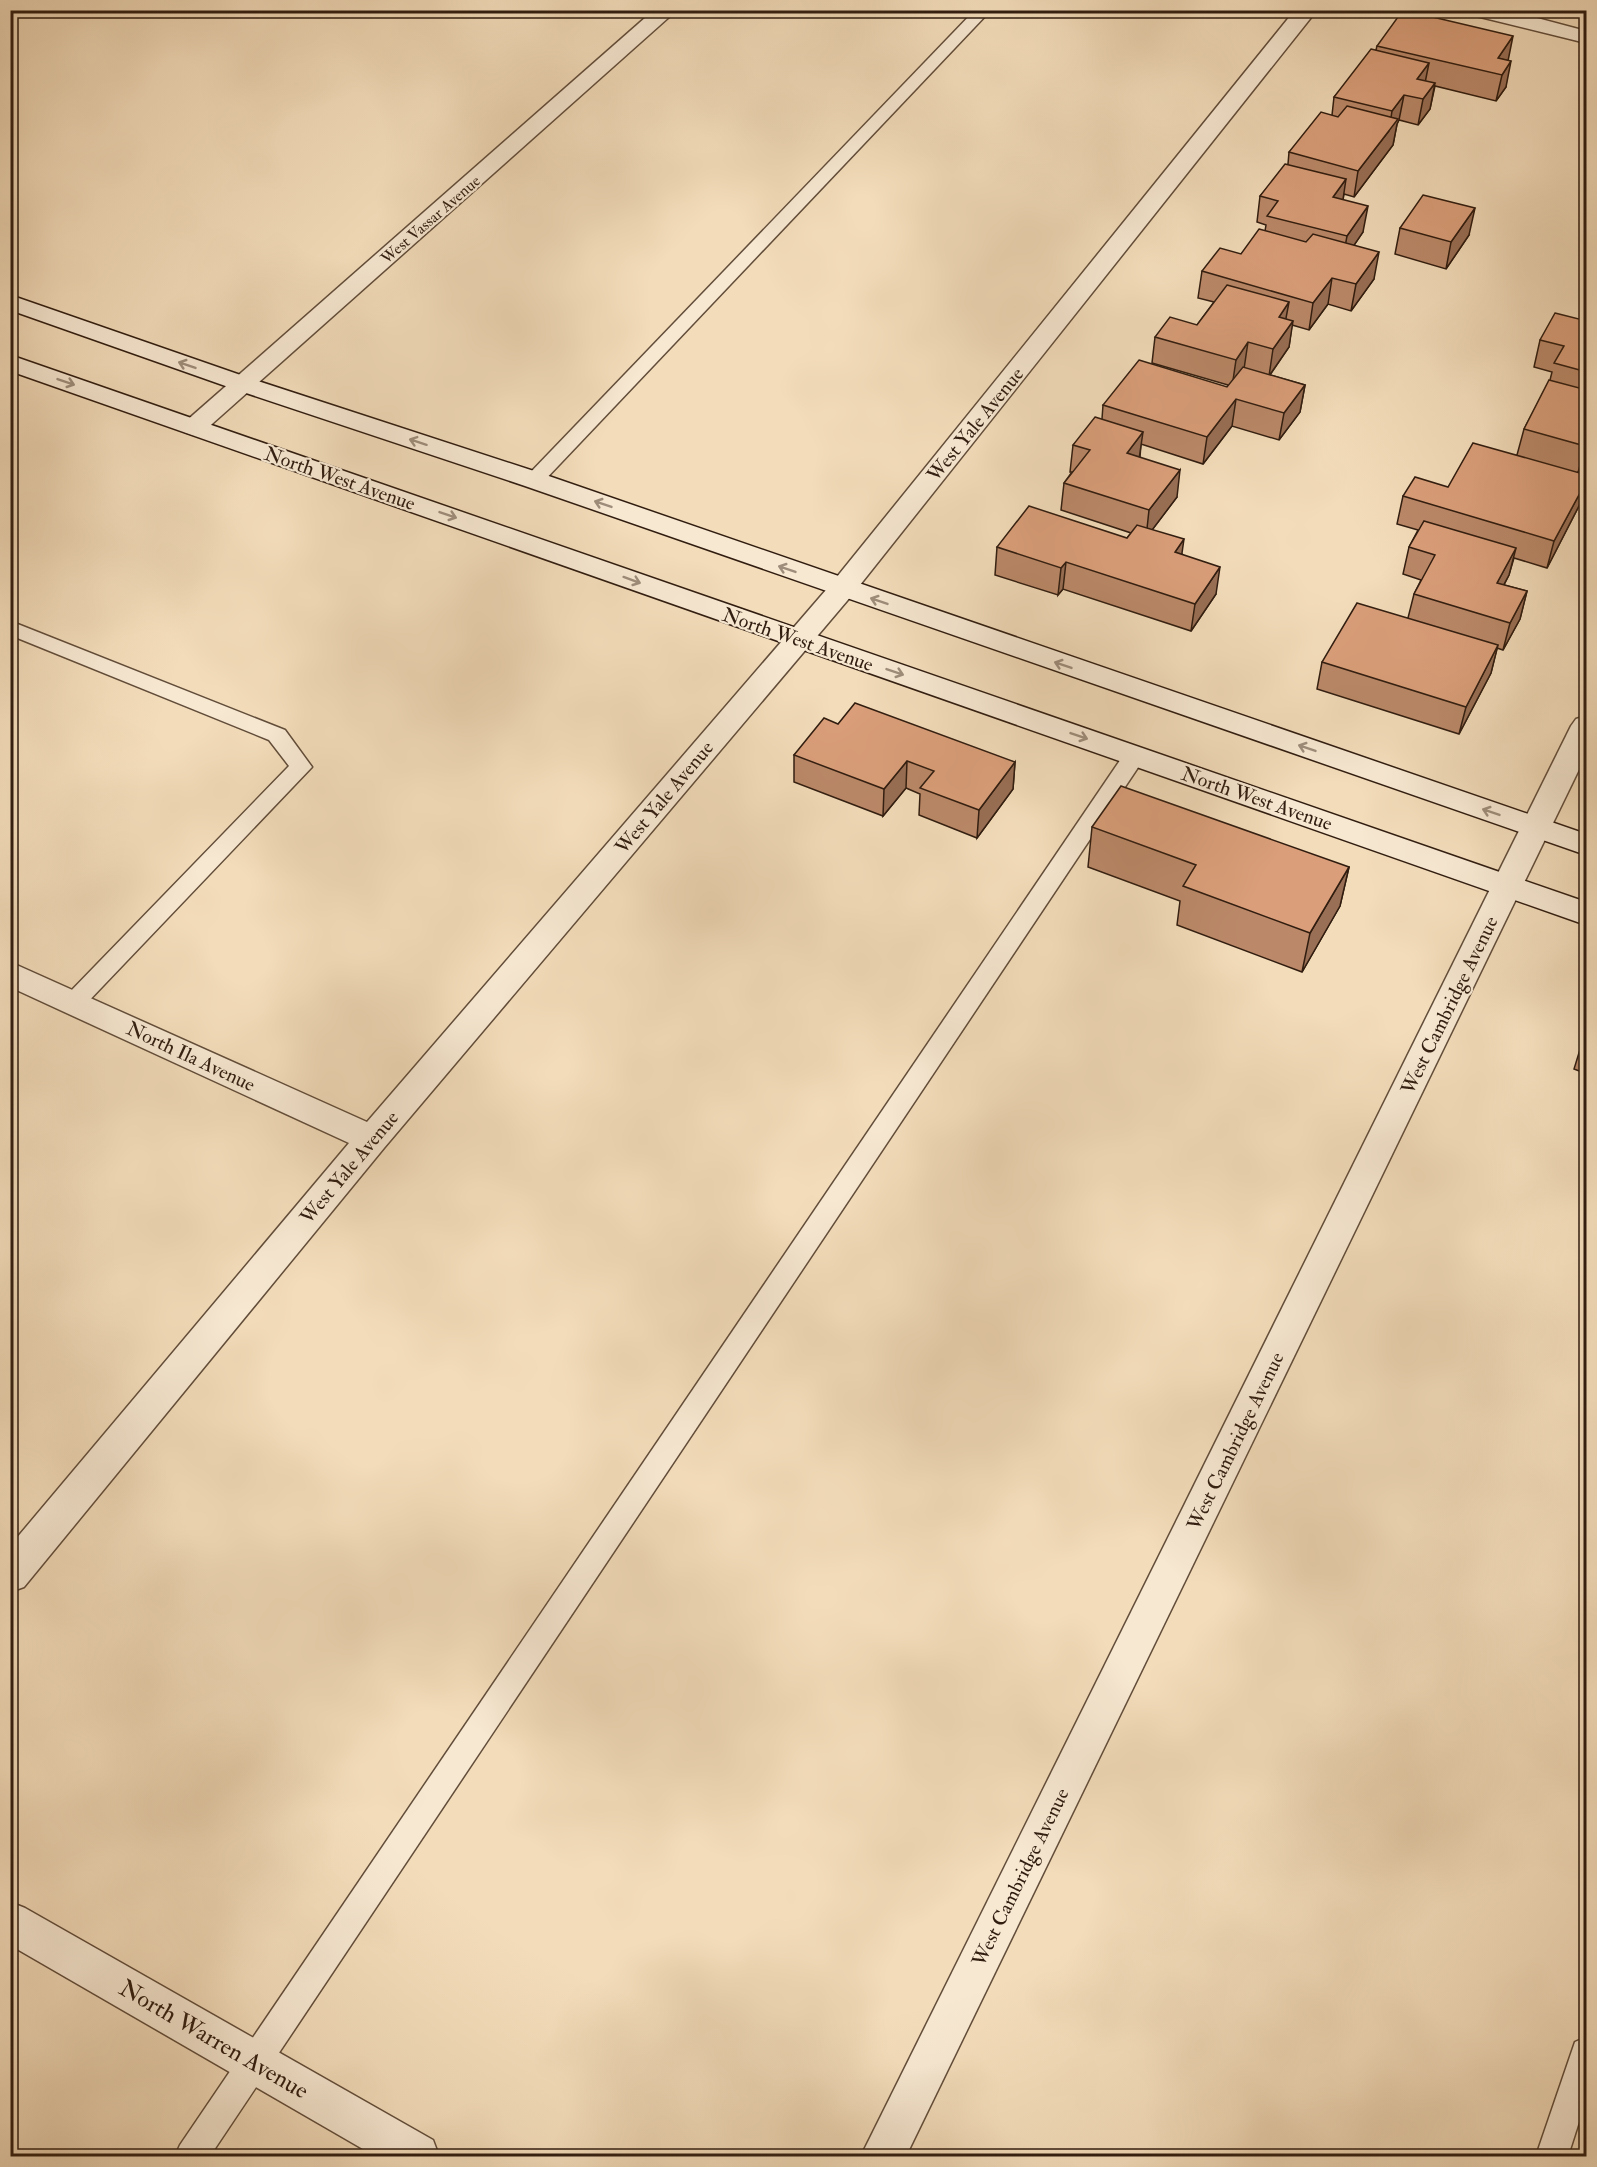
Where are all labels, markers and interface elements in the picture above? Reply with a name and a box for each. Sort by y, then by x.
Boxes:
street label: West Vassar Avenue [376,171,485,269]
one-way arrow [179,358,197,369]
street label: West Yale Avenue [921,362,1029,487]
one-way arrow [56,377,75,388]
one-way arrow [409,436,428,447]
street label: North West Avenue [261,441,419,516]
one-way arrow [594,498,613,509]
one-way arrow [438,511,456,522]
one-way arrow [778,563,797,574]
one-way arrow [622,575,641,586]
one-way arrow [870,595,889,606]
street label: North West Avenue [719,602,877,677]
one-way arrow [1054,658,1073,669]
one-way arrow [885,668,904,679]
one-way arrow [1069,731,1088,742]
street label: West Yale Avenue [609,736,719,860]
one-way arrow [1298,742,1317,753]
street label: North West Avenue [1178,761,1336,836]
one-way arrow [1483,805,1501,816]
street label: West Cambridge Avenue [1395,912,1503,1099]
street label: North Ila Avenue [122,1016,259,1097]
street label: West Yale Avenue [294,1106,404,1230]
street label: West Cambridge Avenue [1181,1348,1289,1535]
street label: West Cambridge Avenue [966,1784,1074,1971]
street label: North Warren Avenue [113,1973,314,2106]

